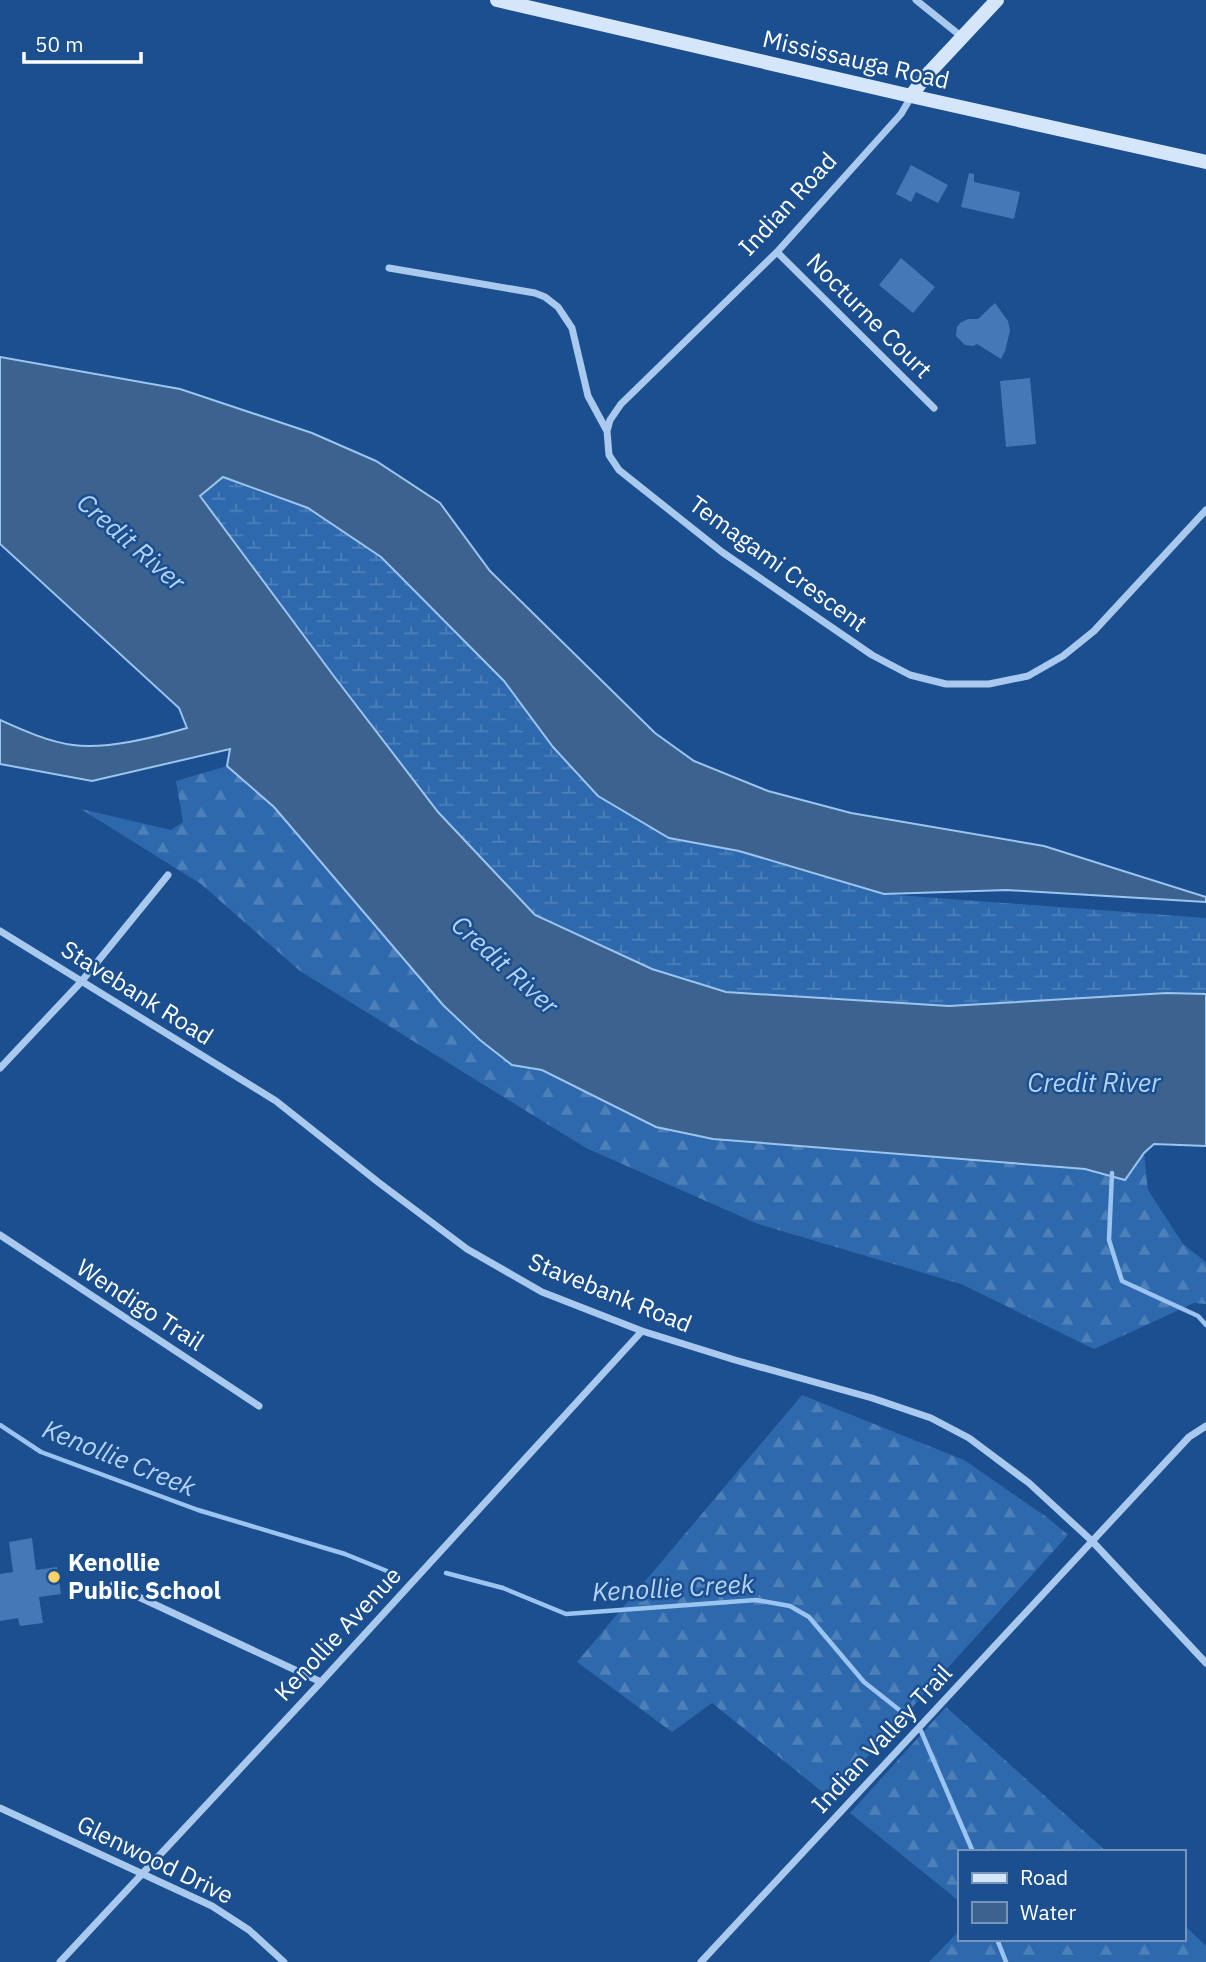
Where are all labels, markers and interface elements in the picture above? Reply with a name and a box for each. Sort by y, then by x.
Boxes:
scale bar [24,21,142,65]
street label: Mississauga Road [760,22,953,96]
text: 50 m [35,30,84,58]
street label: Indian Road [731,145,843,262]
street label: Nocturne Court [800,246,939,385]
water label: Credit River [70,485,194,599]
street label: Temagami Crescent [683,488,874,639]
water label: Credit River [445,907,568,1022]
street label: Stavebank Road [55,933,220,1052]
water label: Credit River [1027,1065,1162,1099]
street label: Stavebank Road [524,1245,697,1339]
street label: Wendigo Trail [71,1251,211,1357]
water label: Kenollie Creek [38,1411,201,1503]
place label: Kenollie Public School [68,1546,221,1606]
street label: Kenollie Avenue [267,1559,408,1707]
water label: Kenollie Creek [591,1566,755,1608]
marker: Kenollie Public School [46,1569,62,1585]
street label: Indian Valley Trail [804,1657,959,1820]
street label: Glenwood Drive [72,1807,239,1911]
legend [958,1850,1185,1941]
text: Road [1020,1863,1068,1891]
text: Water [1020,1898,1077,1926]

